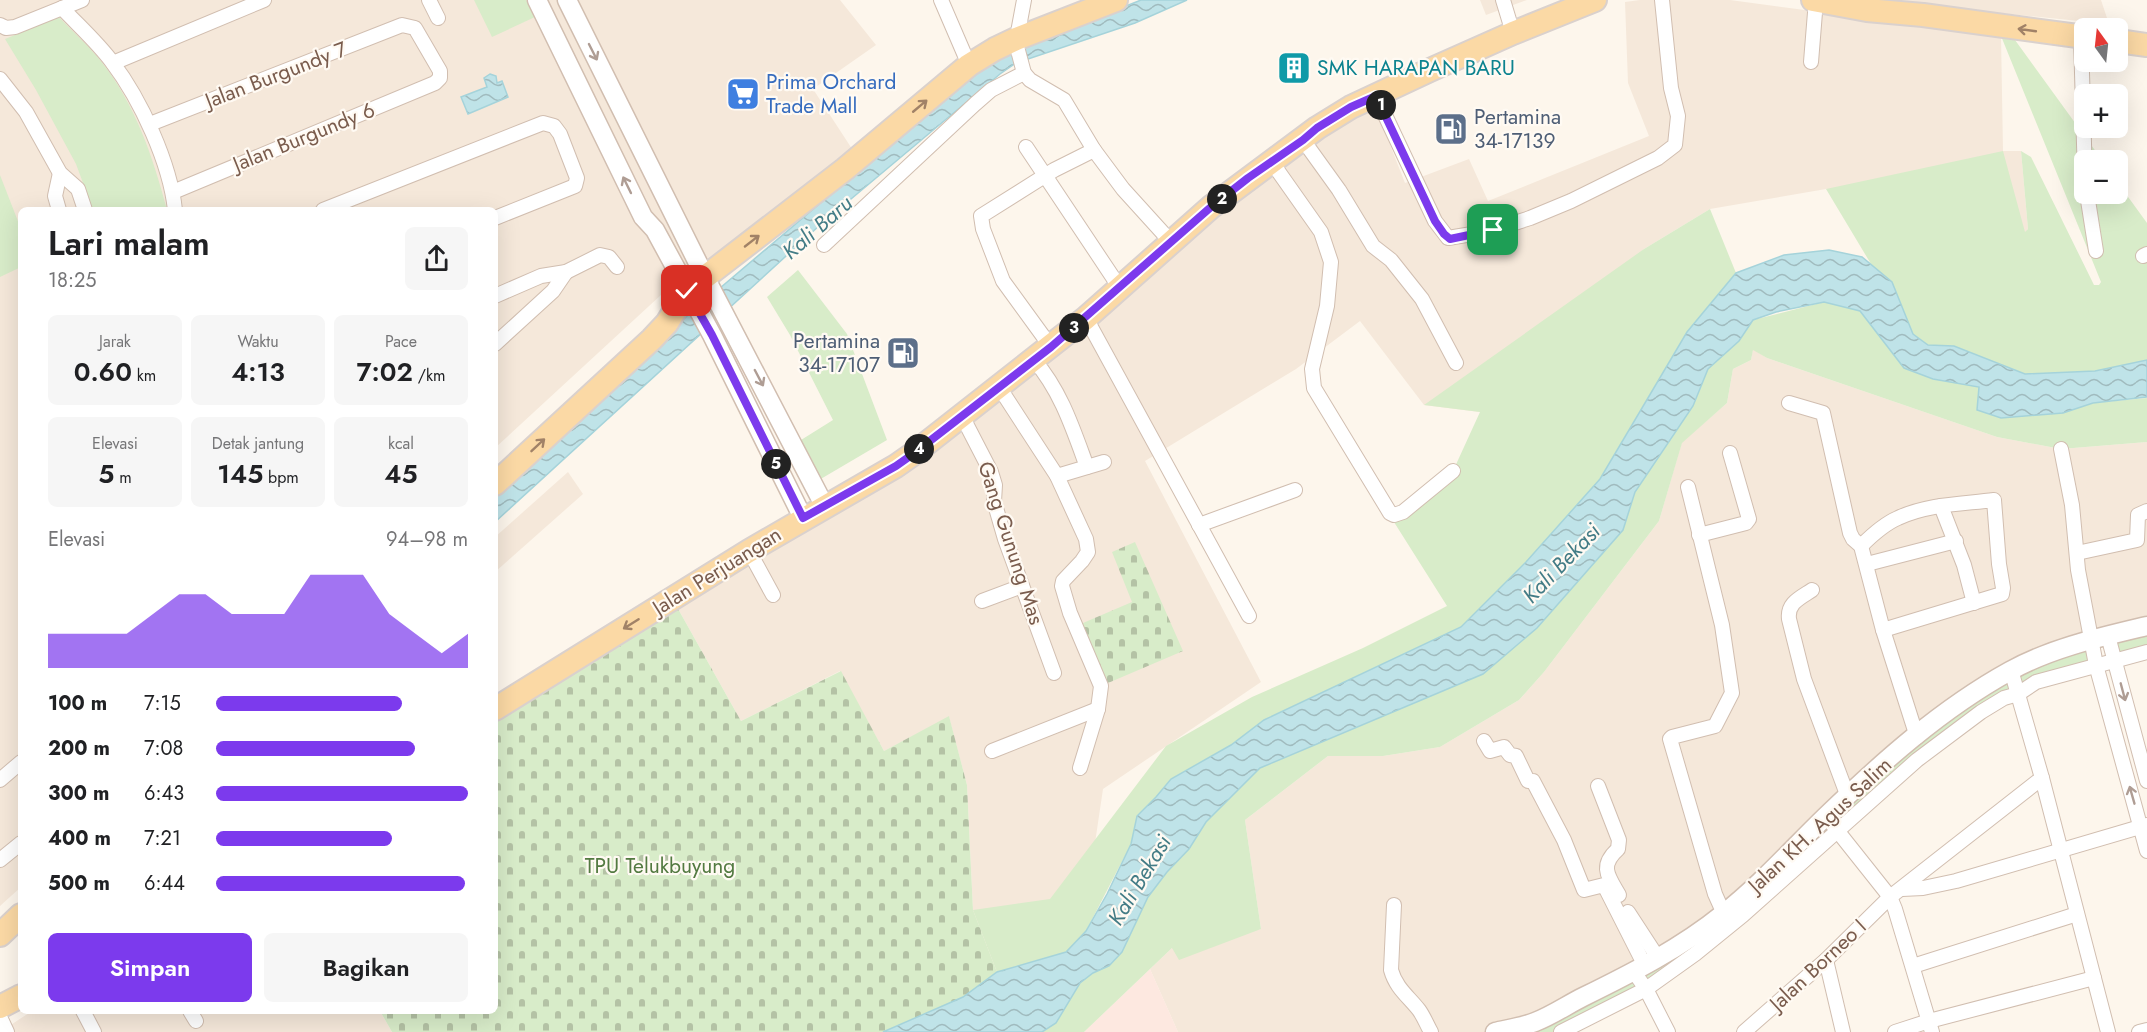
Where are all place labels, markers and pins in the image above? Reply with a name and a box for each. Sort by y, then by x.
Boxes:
building icon: SMK HARAPAN BARU [1276,50,1312,86]
place label: SMK HARAPAN BARU [1317,53,1515,83]
place label: Prima Orchard Trade Mall [766,67,896,121]
supermarket icon: Prima Orchard Trade Mall [725,76,761,112]
pin: 1 [1366,90,1396,120]
place label: Pertamina 34-17139 [1474,102,1561,156]
fuel station icon: Pertamina 34-17139 [1433,111,1469,147]
pin: 2 [1207,184,1237,214]
pin [1467,204,1518,255]
pin [661,265,712,316]
pin: 3 [1059,313,1089,343]
place label: Pertamina 34-17107 [793,326,880,380]
fuel station icon: Pertamina 34-17107 [885,335,921,371]
pin: 4 [904,434,934,464]
pin: 5 [761,449,791,479]

